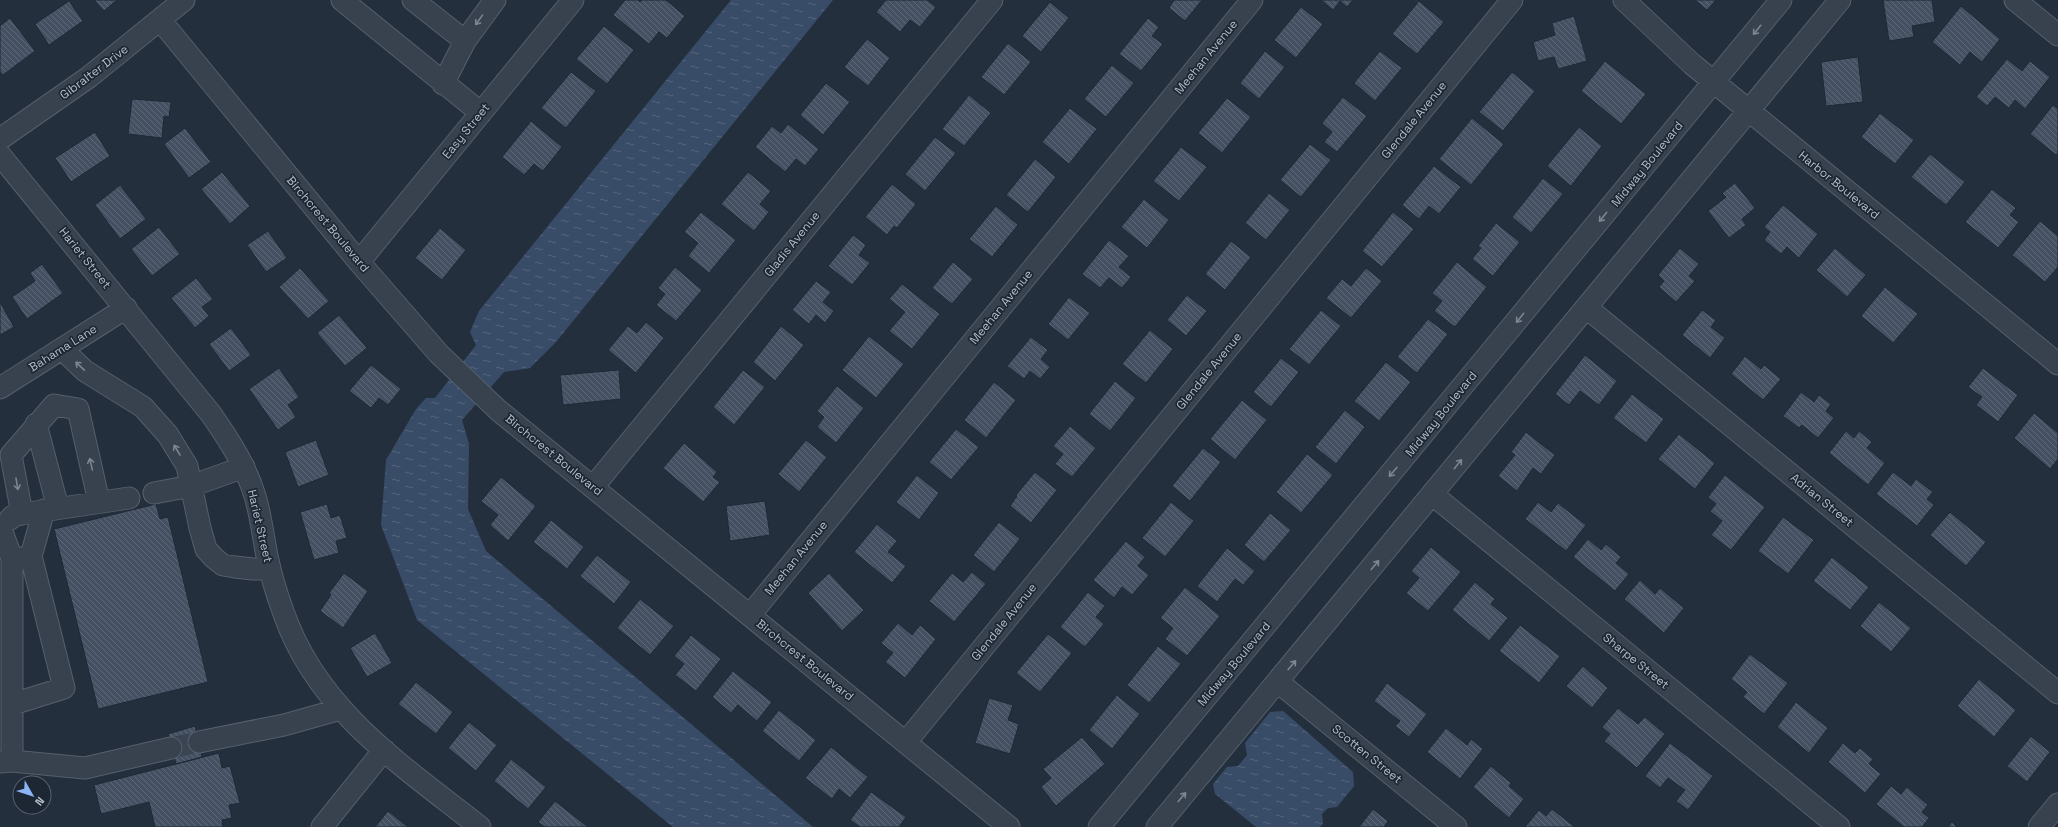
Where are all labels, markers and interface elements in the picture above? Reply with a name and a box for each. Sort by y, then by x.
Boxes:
one-way arrow [475,14,483,25]
street label: Meehan Avenue [1171,16,1241,98]
one-way arrow [1752,25,1761,36]
street label: Gibralter Drive [57,41,131,103]
street label: Glendale Avenue [1378,78,1450,162]
street label: Easy Street [439,100,493,162]
street label: Midway Boulevard [1608,118,1686,210]
street label: Harbor Boulevard [1795,147,1883,223]
street label: Birchcrest Boulevard [283,173,373,275]
street label: Gladis Avenue [761,208,823,280]
one-way arrow [1598,212,1607,222]
street label: Hariet Street [55,224,115,292]
street label: Meehan Avenue [966,266,1036,348]
one-way arrow [1516,312,1525,323]
street label: Bahama Lane [26,321,100,375]
street label: Glendale Avenue [1173,329,1245,413]
one-way arrow [75,362,85,371]
street label: Midway Boulevard [1402,368,1480,460]
street label: Birchcrest Boulevard [502,411,606,499]
one-way arrow [173,444,181,456]
one-way arrow [86,458,94,471]
one-way arrow [1453,459,1462,470]
one-way arrow [1389,467,1398,477]
street label: Adrian Street [1787,470,1857,530]
one-way arrow [13,477,21,490]
street label: Hariet Street [244,488,276,564]
street label: Meehan Avenue [761,517,831,599]
one-way arrow [1371,559,1379,570]
street label: Glendale Avenue [968,580,1040,664]
street label: Birchcrest Boulevard [753,616,857,704]
street label: Midway Boulevard [1194,618,1274,710]
street label: Sharpe Street [1600,629,1672,693]
one-way arrow [1287,659,1296,670]
street label: Scotten Street [1329,721,1405,787]
north arrow [12,775,52,815]
one-way arrow [1178,792,1187,802]
text: N [32,794,48,809]

